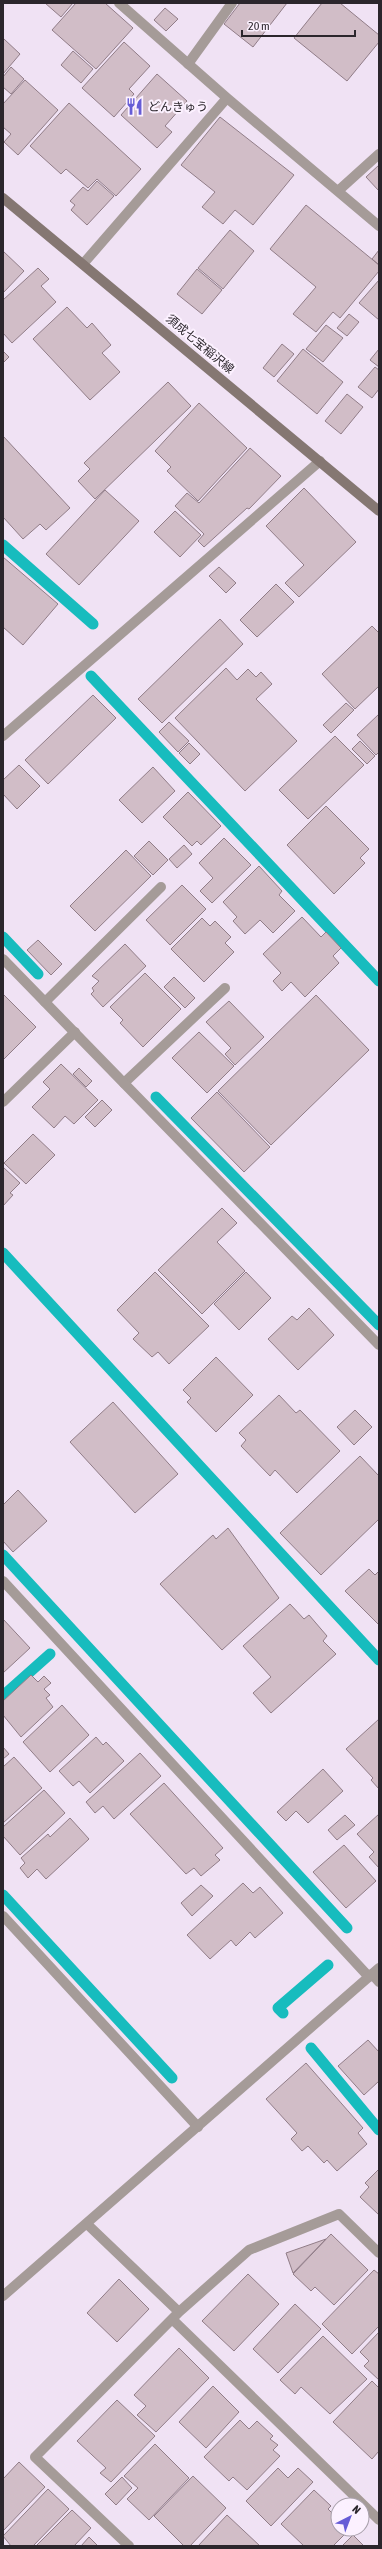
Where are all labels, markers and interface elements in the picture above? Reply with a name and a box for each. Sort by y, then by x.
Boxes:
scale bar [242,12,355,38]
text: 20 m [248,19,270,33]
restaurant icon: どんきゅう [125,97,145,117]
place label: どんきゅう [148,100,208,114]
street label: 須成七宝稲沢線 [163,312,237,376]
north arrow [330,2497,370,2537]
text: N [350,2503,363,2516]

